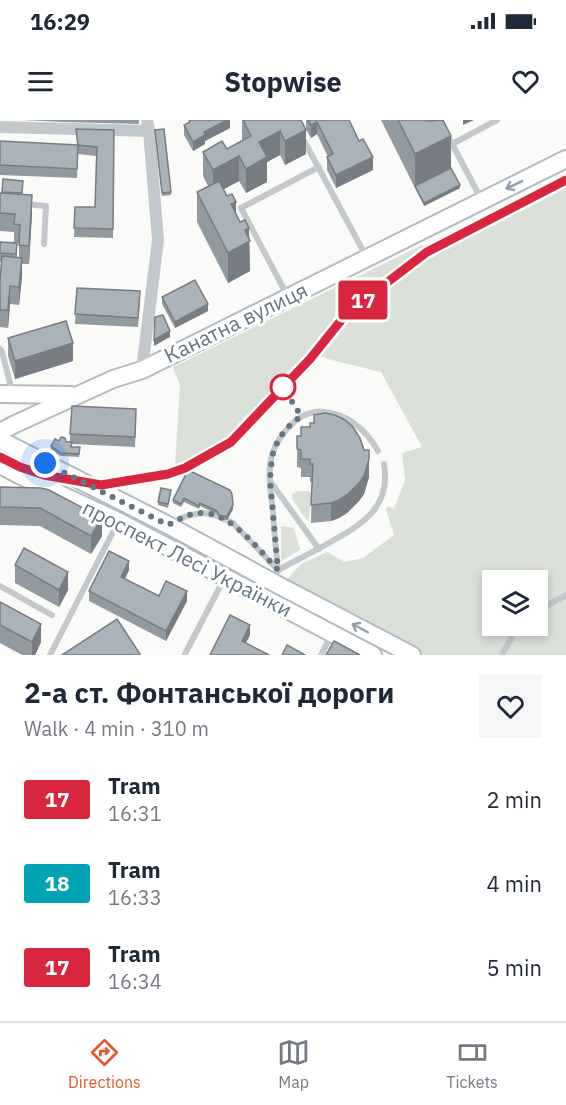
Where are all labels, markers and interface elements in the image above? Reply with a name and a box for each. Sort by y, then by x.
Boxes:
text: 16:29 [30,7,90,36]
text: Stopwise [224,64,342,99]
icon: menu [24,65,57,98]
icon: heart [509,65,542,98]
one-way arrow [505,180,523,191]
street label: Канатна вулиця [159,275,312,369]
line badge: 17 [336,280,390,320]
text: 17 [350,286,376,314]
unlabelled marker [270,374,296,400]
your location [30,448,60,478]
street label: проспект Лесі Українки [78,493,297,623]
map controls [482,570,548,636]
button: layers [482,570,548,636]
one-way arrow [352,622,369,634]
text: 2-а ст. Фонтанської дороги [24,674,394,711]
button: heart [479,675,542,738]
text: Walk · 4 min · 310 m [24,715,209,742]
text: Tram [108,771,161,800]
text: 17 [44,785,70,813]
text: 2 min [486,785,542,814]
text: 16:31 [108,800,162,827]
text: Tram [108,855,161,884]
text: 18 [44,869,70,897]
text: 4 min [486,869,542,898]
text: 16:33 [108,884,162,911]
text: Tram [108,939,161,968]
text: 17 [44,953,70,981]
text: 5 min [486,953,542,982]
text: 16:34 [108,968,162,995]
tab: Directions [68,1036,141,1092]
tab: Map [277,1036,310,1092]
tab: Tickets [446,1036,498,1092]

